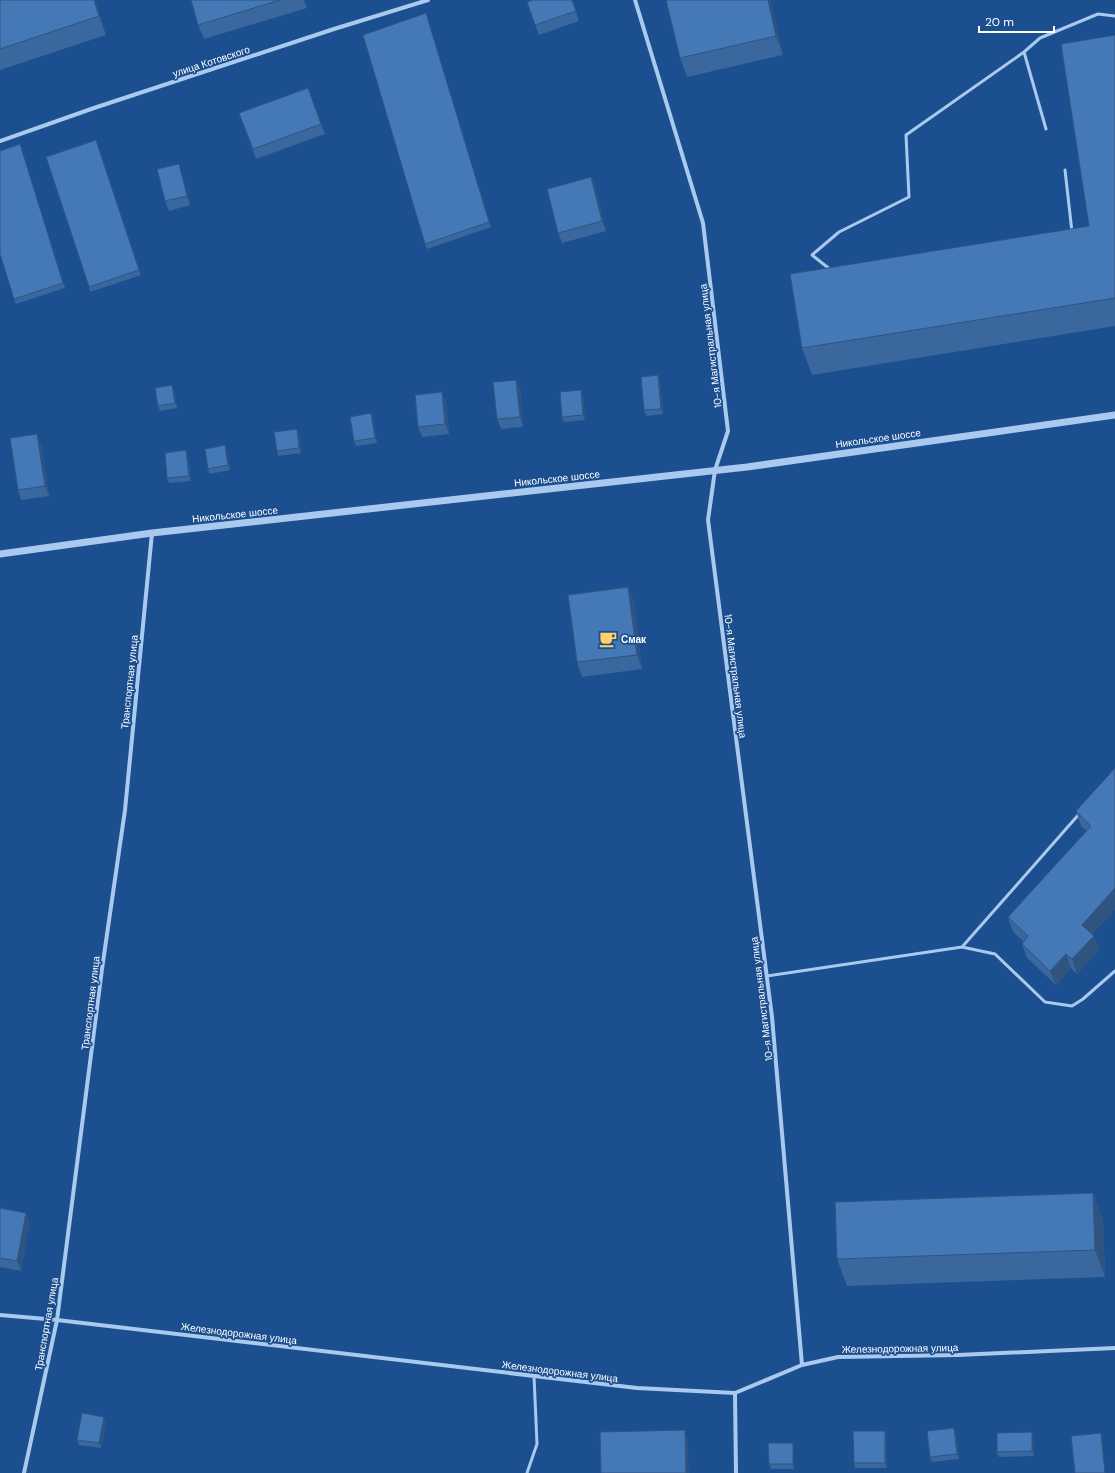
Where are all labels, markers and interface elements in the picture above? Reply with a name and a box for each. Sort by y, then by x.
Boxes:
scale bar [979,8,1054,34]
text: 20 m [985,14,1014,30]
street label: улица Котовского [171,43,252,80]
street label: 10-я Магистральная улица [696,283,725,409]
street label: Никольское шоссе [835,426,922,451]
street label: Никольское шоссе [514,467,601,489]
street label: Никольское шоссе [192,503,279,525]
street label: 10-я Магистральная улица [721,613,750,739]
cafe icon: Смак [598,629,618,649]
place label: Смак [621,633,647,646]
street label: Транспортная улица [118,634,141,730]
street label: 10-я Магистральная улица [747,936,776,1062]
street label: Транспортная улица [78,955,103,1051]
street label: Транспортная улица [32,1276,61,1372]
street label: Железнодорожная улица [180,1320,298,1347]
street label: Железнодорожная улица [842,1341,959,1356]
street label: Железнодорожная улица [501,1358,619,1385]

